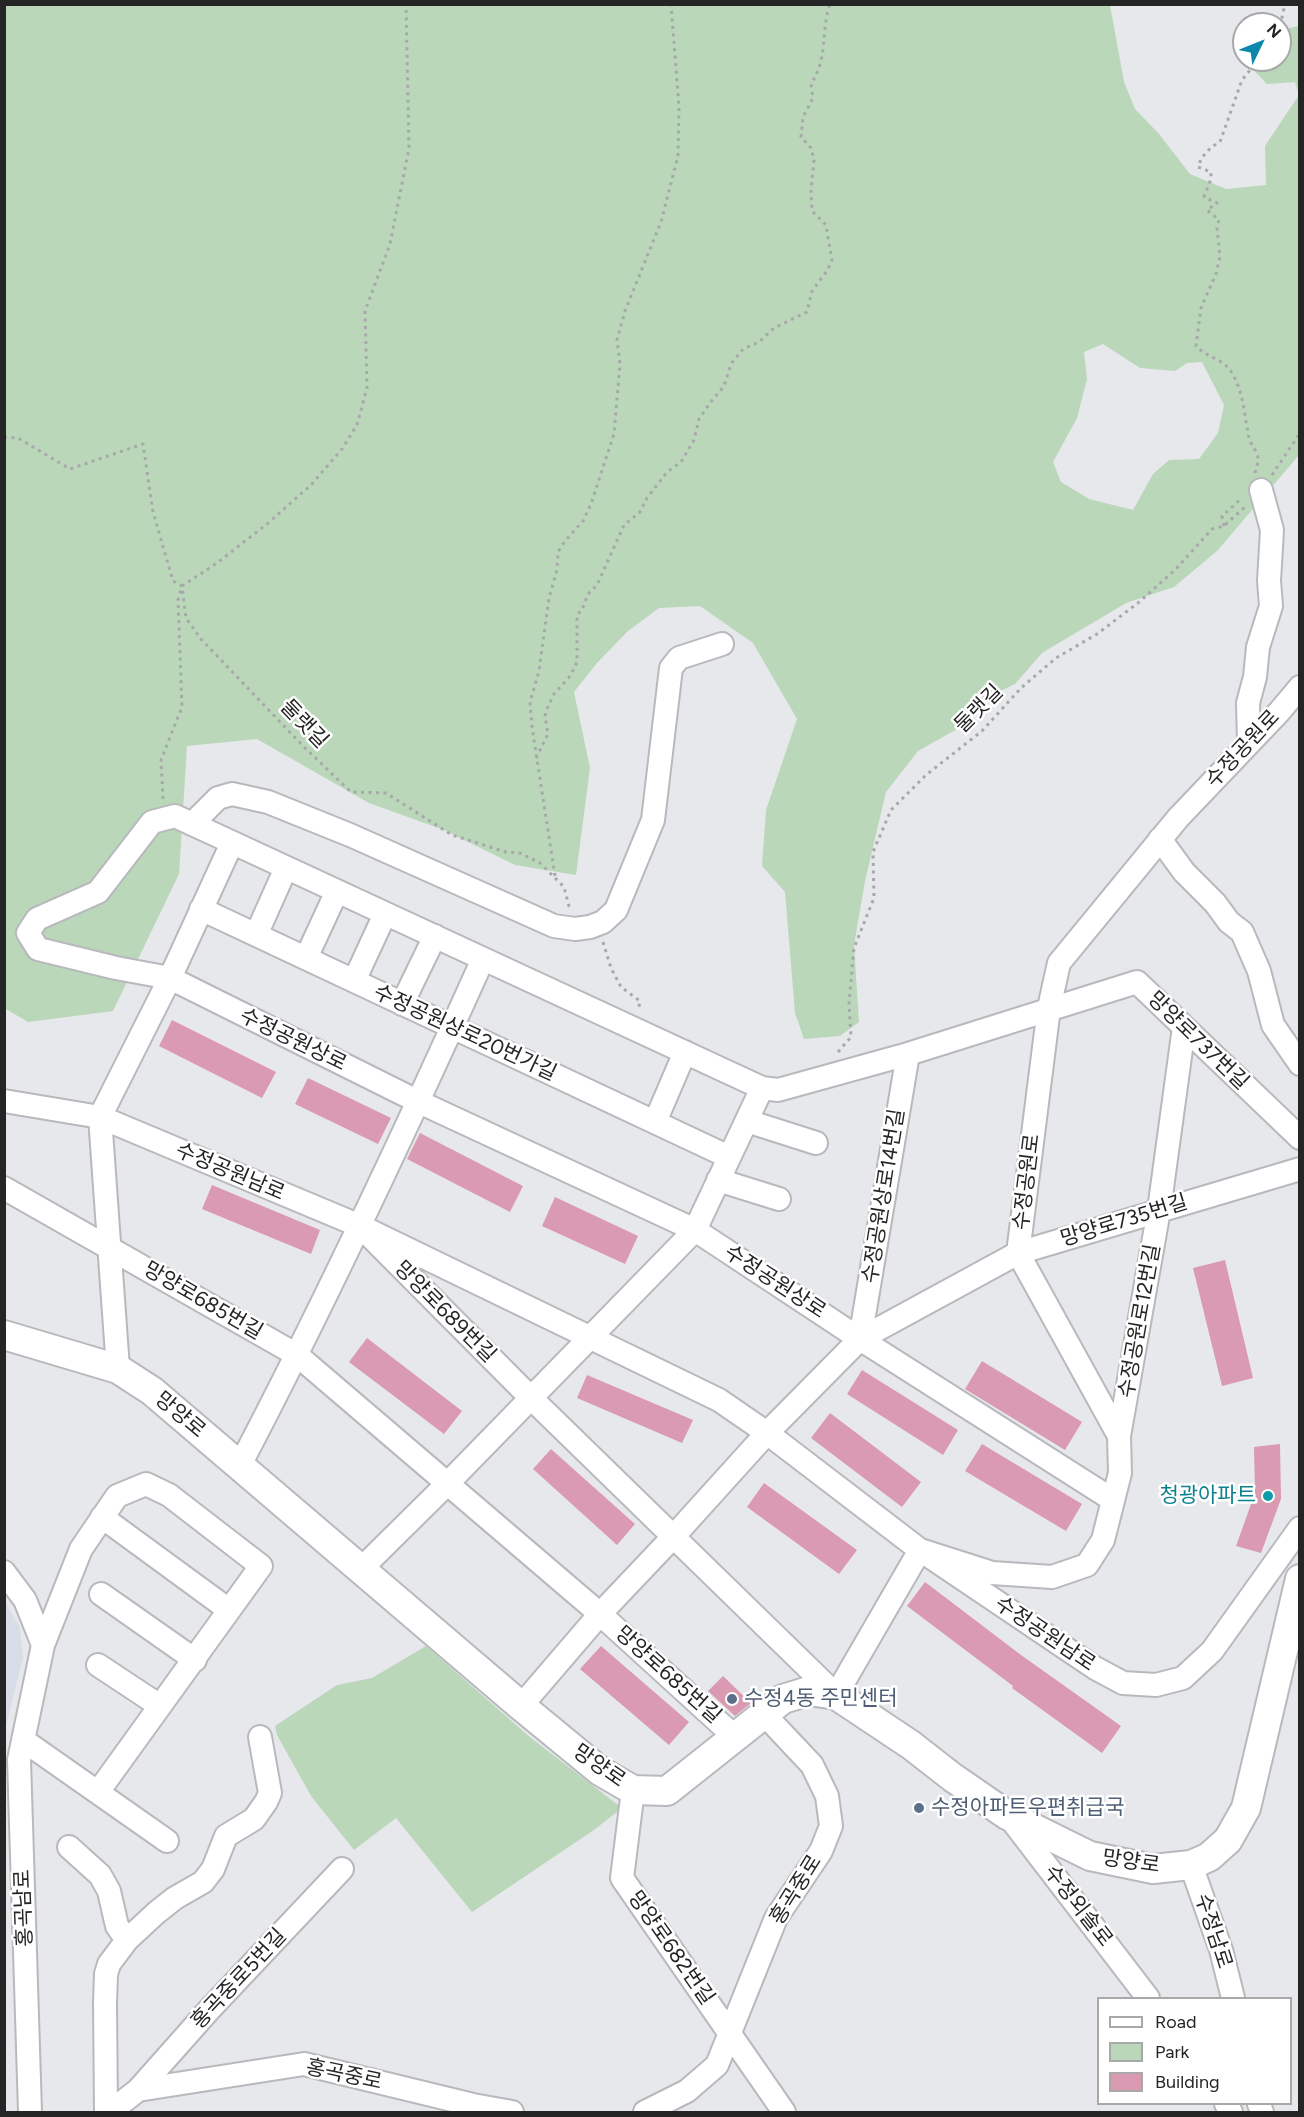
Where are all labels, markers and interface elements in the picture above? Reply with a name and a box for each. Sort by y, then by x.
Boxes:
north arrow [1232,12,1292,72]
text: N [1263,20,1285,42]
street label: 둘랫길 [950,680,1008,738]
street label: 둘랫길 [275,694,333,754]
street label: 수정공원로 [1201,705,1285,793]
street label: 수정공원상로20번가길 [369,980,561,1086]
street label: 망양로737번길 [1142,987,1254,1095]
street label: 수정공원상로 [235,1003,351,1077]
street label: 수정공원상로14번길 [858,1107,910,1285]
street label: 수정공원로 [1009,1133,1045,1231]
street label: 수정공원남로 [172,1138,288,1206]
street label: 망양로735번길 [1057,1190,1191,1252]
street label: 수정공원상로 [720,1240,830,1324]
street label: 수정공원로12번길 [1114,1242,1166,1400]
street label: 망양로689번길 [389,1256,501,1368]
street label: 망양로685번길 [139,1257,267,1345]
street label: 망양로 [150,1387,210,1443]
place label: 청광아파트 [1159,1483,1256,1509]
marker: 청광아파트 [1261,1489,1275,1503]
street label: 수정공원남로 [990,1591,1100,1677]
street label: 망양로685번길 [610,1621,726,1729]
place label: 수정4동 주민센터 [744,1686,897,1712]
marker: 수정4동 주민센터 [725,1692,739,1706]
street label: 망양로 [568,1739,630,1793]
place label: 수정아파트우편취급국 [931,1795,1124,1821]
marker: 수정아파트우편취급국 [912,1801,926,1815]
street label: 망양로 [1101,1845,1161,1879]
street label: 홍곡중로 [765,1851,827,1929]
street label: 수정외솔로 [1038,1860,1118,1952]
street label: 홍곡남로 [10,1869,38,1947]
street label: 망양로682번길 [623,1886,719,2010]
street label: 수정남로 [1189,1890,1237,1972]
street label: 홍곡중로5번길 [186,1924,292,2034]
legend [1097,1997,1292,2105]
text: Road [1155,2011,1196,2033]
text: Park [1155,2041,1189,2063]
street label: 홍곡중로 [304,2055,384,2095]
text: Building [1155,2071,1220,2093]

